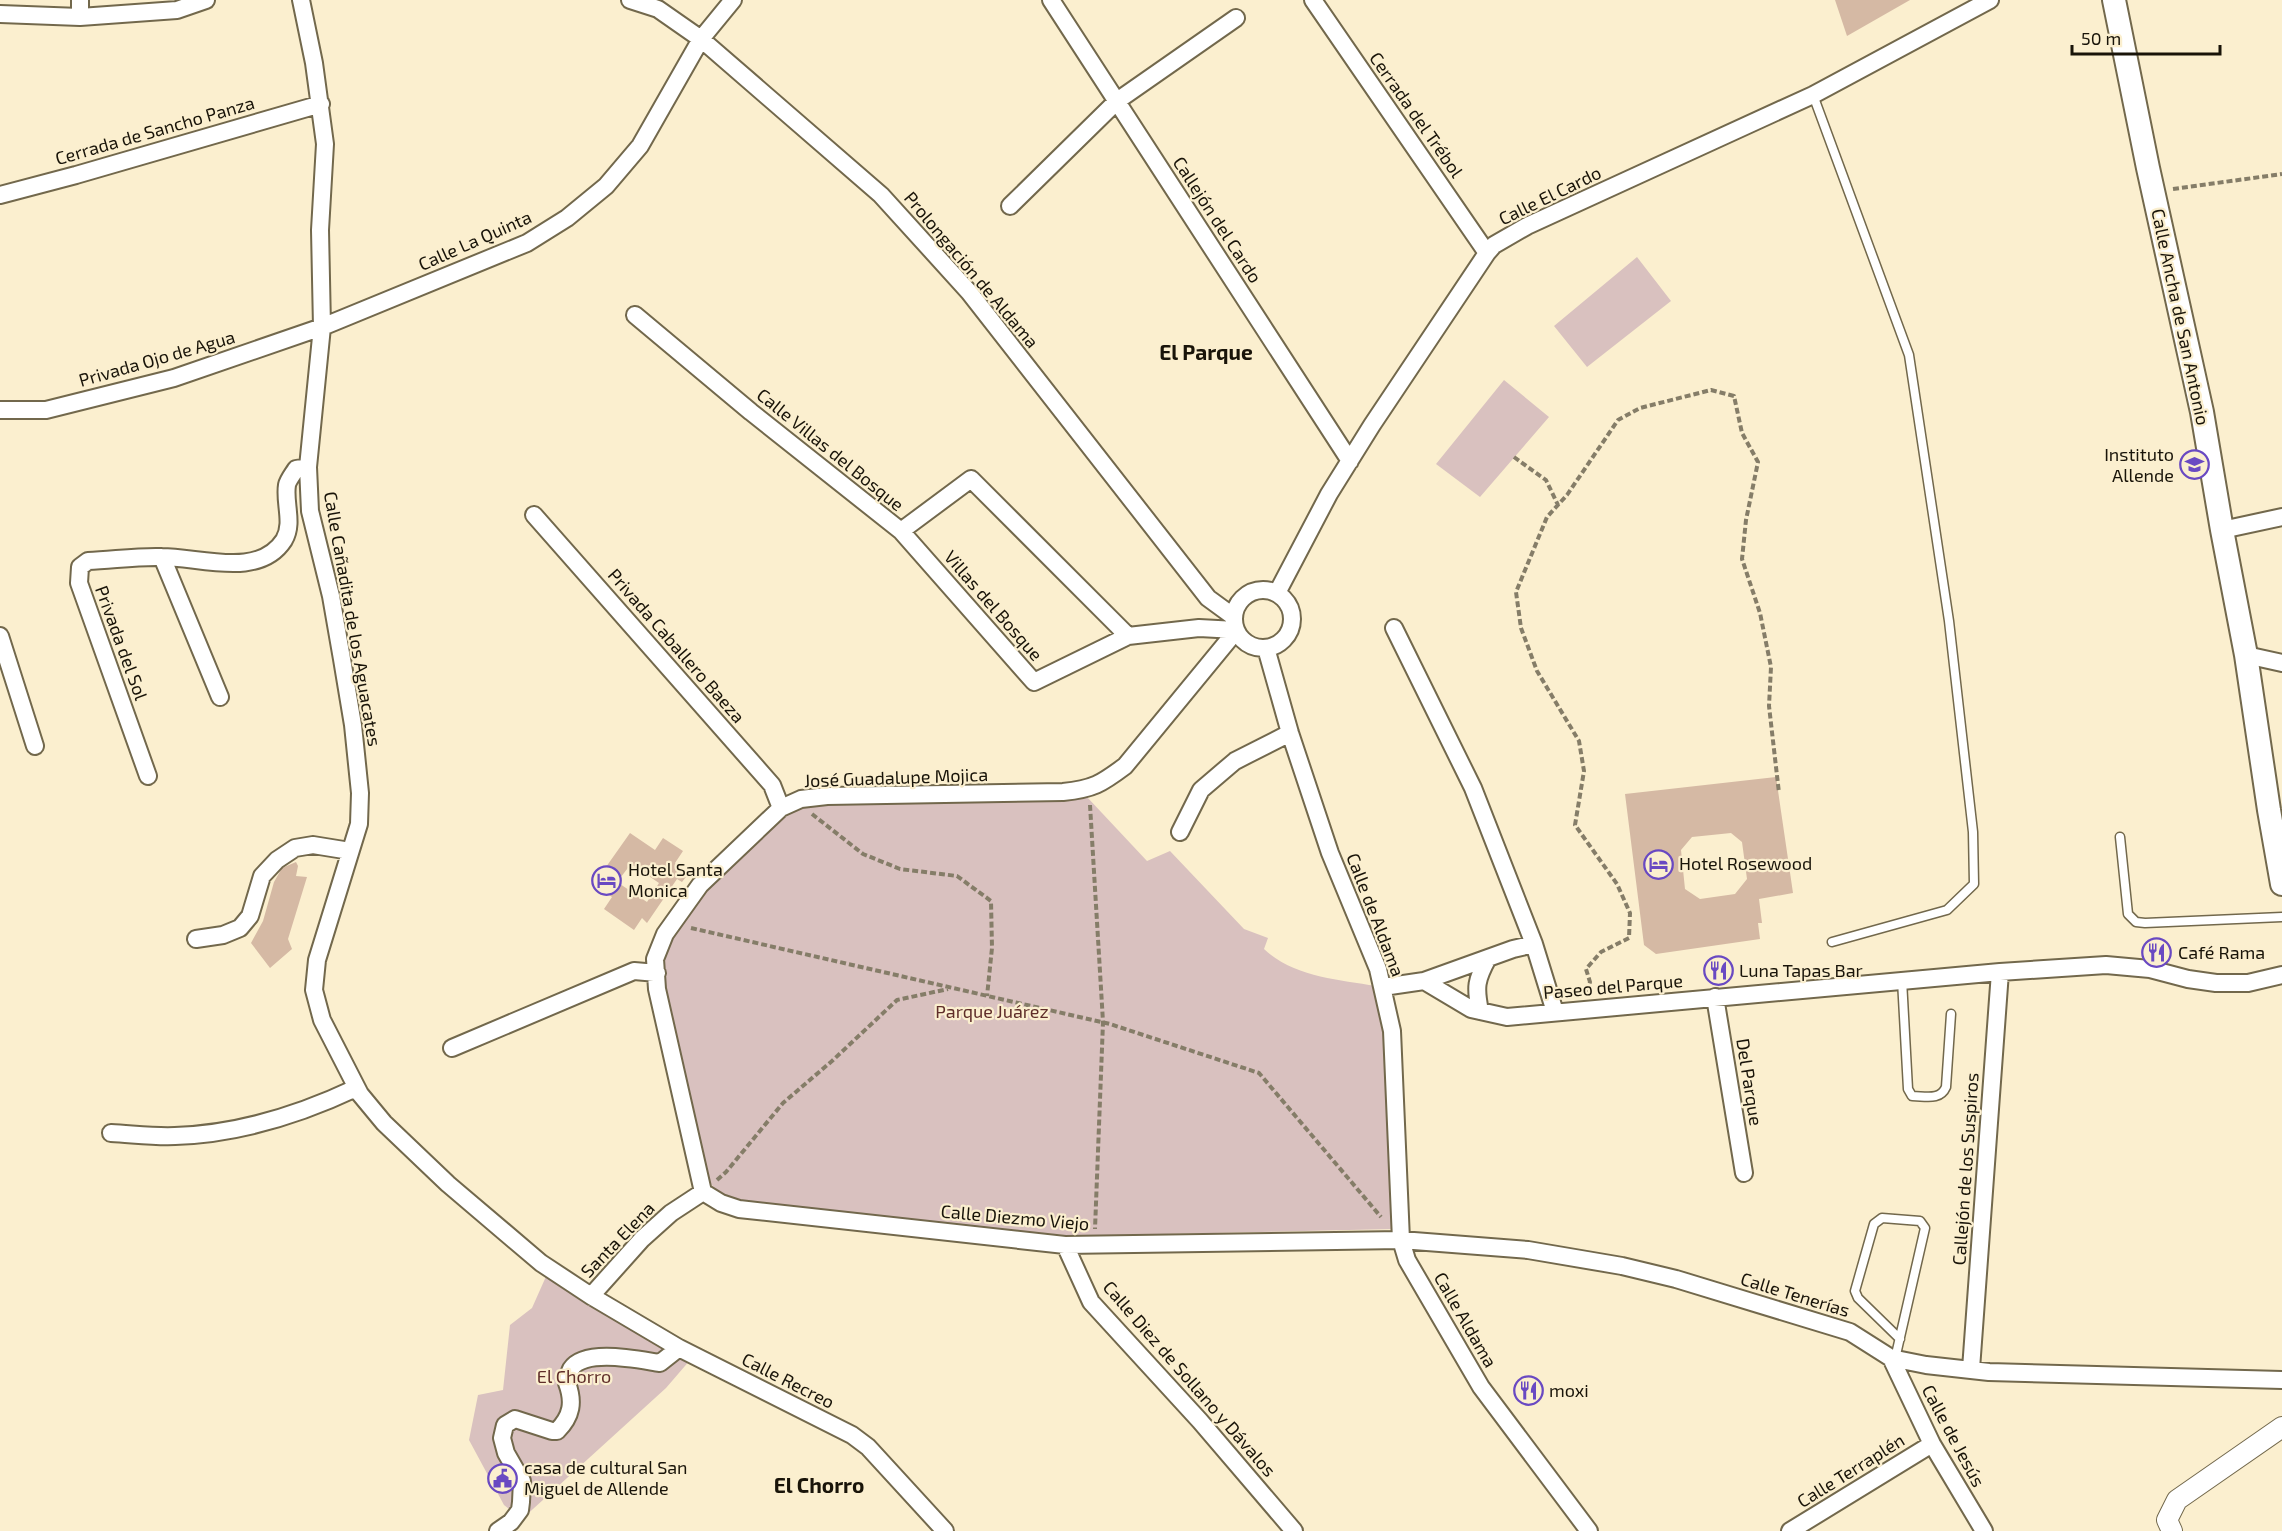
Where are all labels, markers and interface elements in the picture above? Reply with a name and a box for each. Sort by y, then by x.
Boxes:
scale bar [2072,18,2220,56]
text: 50 m [2081,27,2121,49]
street label: Cerrada del Trébol [1365,47,1469,182]
street label: Cerrada de Sancho Panza [53,91,257,169]
street label: Callejón del Cardo [1169,152,1267,287]
street label: Calle El Cardo [1495,161,1604,229]
street label: Prolongación de Aldama [900,187,1044,352]
street label: Calle La Quinta [415,205,535,275]
street label: Calle Ancha de San Antonio [2147,207,2215,427]
street label: Privada Ojo de Agua [76,325,237,391]
district label: El Parque [1159,339,1253,364]
street label: Calle Villas del Bosque [753,383,909,515]
place label: Instituto Allende [2104,443,2174,486]
school or university icon: Instituto Allende [2179,449,2211,481]
street label: Calle Cañadita de los Aguacates [320,490,386,748]
street label: Villas del Bosque [940,546,1048,665]
street label: Privada Caballero Baeza [604,564,750,727]
street label: Privada del Sol [91,582,153,704]
street label: José Guadalupe Mojica [804,763,988,791]
hotel icon: Hotel Rosewood [1642,848,1674,880]
street label: Calle de Aldama [1342,850,1410,979]
place label: Hotel Rosewood [1679,852,1812,874]
place label: Hotel Santa Monica [628,858,723,901]
hotel icon: Hotel Santa Monica [591,864,623,896]
restaurant icon: Café Rama [2141,937,2173,969]
place label: Café Rama [2178,941,2265,963]
restaurant icon: Luna Tapas Bar [1702,955,1734,987]
place label: Luna Tapas Bar [1739,959,1863,981]
street label: Paseo del Parque [1542,969,1684,1003]
park label: Parque Juárez [935,1000,1049,1022]
street label: Del Parque [1732,1037,1768,1127]
street label: Callejón de los Suspiros [1947,1072,1983,1266]
street label: Santa Elena [576,1197,659,1282]
street label: Calle Diezmo Viejo [940,1200,1090,1234]
street label: Calle Tenerías [1738,1267,1853,1321]
street label: Calle Aldama [1430,1268,1502,1371]
street label: Calle Diez de Sollano y Dávalos [1099,1276,1281,1481]
street label: Calle Recreo [739,1347,838,1413]
park label: El Chorro [537,1365,611,1387]
restaurant icon: moxi [1512,1375,1544,1407]
place label: moxi [1549,1379,1589,1401]
street label: Calle de Jesús [1918,1381,1990,1490]
street label: Calle Terraplén [1793,1428,1908,1512]
place label: casa de cultural San Miguel de Allende [524,1456,688,1499]
public building icon: casa de cultural San Miguel de Allende [487,1462,519,1494]
district label: El Chorro [774,1472,864,1497]

